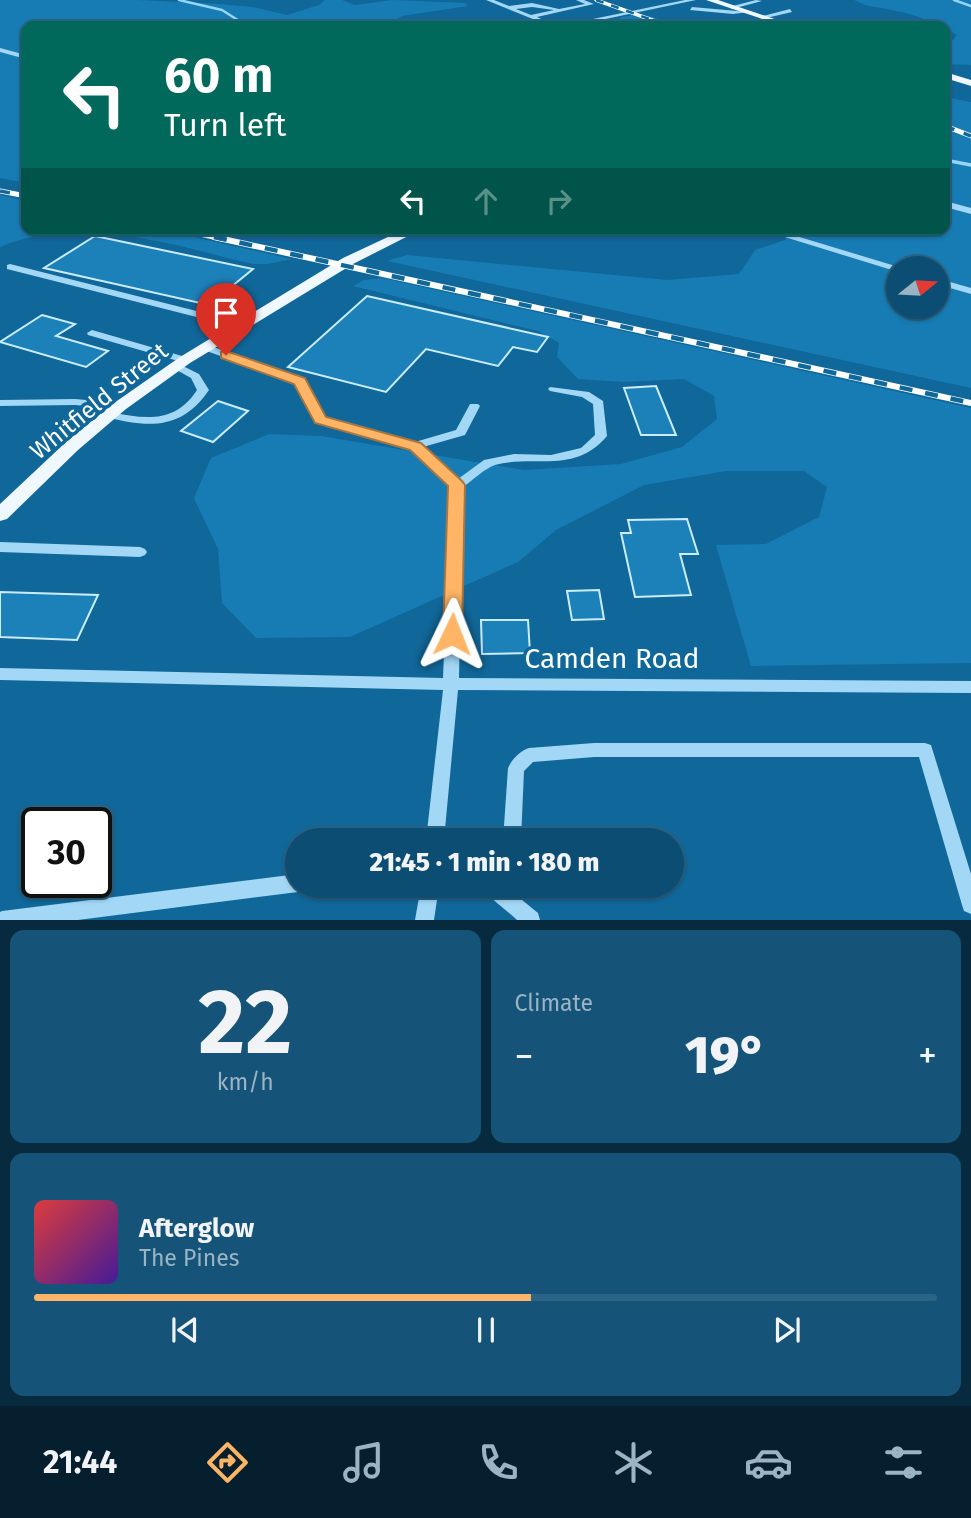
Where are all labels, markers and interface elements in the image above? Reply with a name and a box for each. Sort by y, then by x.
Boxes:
text: 60 m [164,46,273,105]
icon: left [49,49,140,140]
text: Turn left [164,106,286,144]
icon: left [394,182,432,220]
icon: ahead [467,182,505,220]
icon: right [540,182,578,220]
north arrow [886,256,948,318]
map controls [886,256,949,319]
pin [196,283,256,355]
icon: arrive [207,294,245,332]
street label: Whitfield Street [25,337,174,465]
position arrow [415,597,489,671]
street label: Camden Road [524,642,700,675]
speed limit sign: 30 [21,807,112,898]
text: 21:45 · 1 min · 180 m [370,847,599,878]
text: 22 [198,968,292,1077]
text: Climate [515,989,593,1017]
text: 19° [685,1024,766,1087]
text: − [515,1033,534,1079]
text: + [918,1033,937,1079]
text: km/h [217,1068,274,1096]
text: Afterglow [139,1213,254,1244]
text: The Pines [139,1244,240,1272]
icon: previous [166,1311,204,1349]
icon: pause [467,1311,505,1349]
icon: next [768,1311,806,1349]
icon: directions [203,1438,252,1487]
icon: music [339,1438,388,1487]
icon: phone [474,1438,523,1487]
icon: climate [609,1438,658,1487]
icon: car [744,1438,793,1487]
icon: filters [879,1438,928,1487]
text: 21:44 [43,1443,117,1481]

